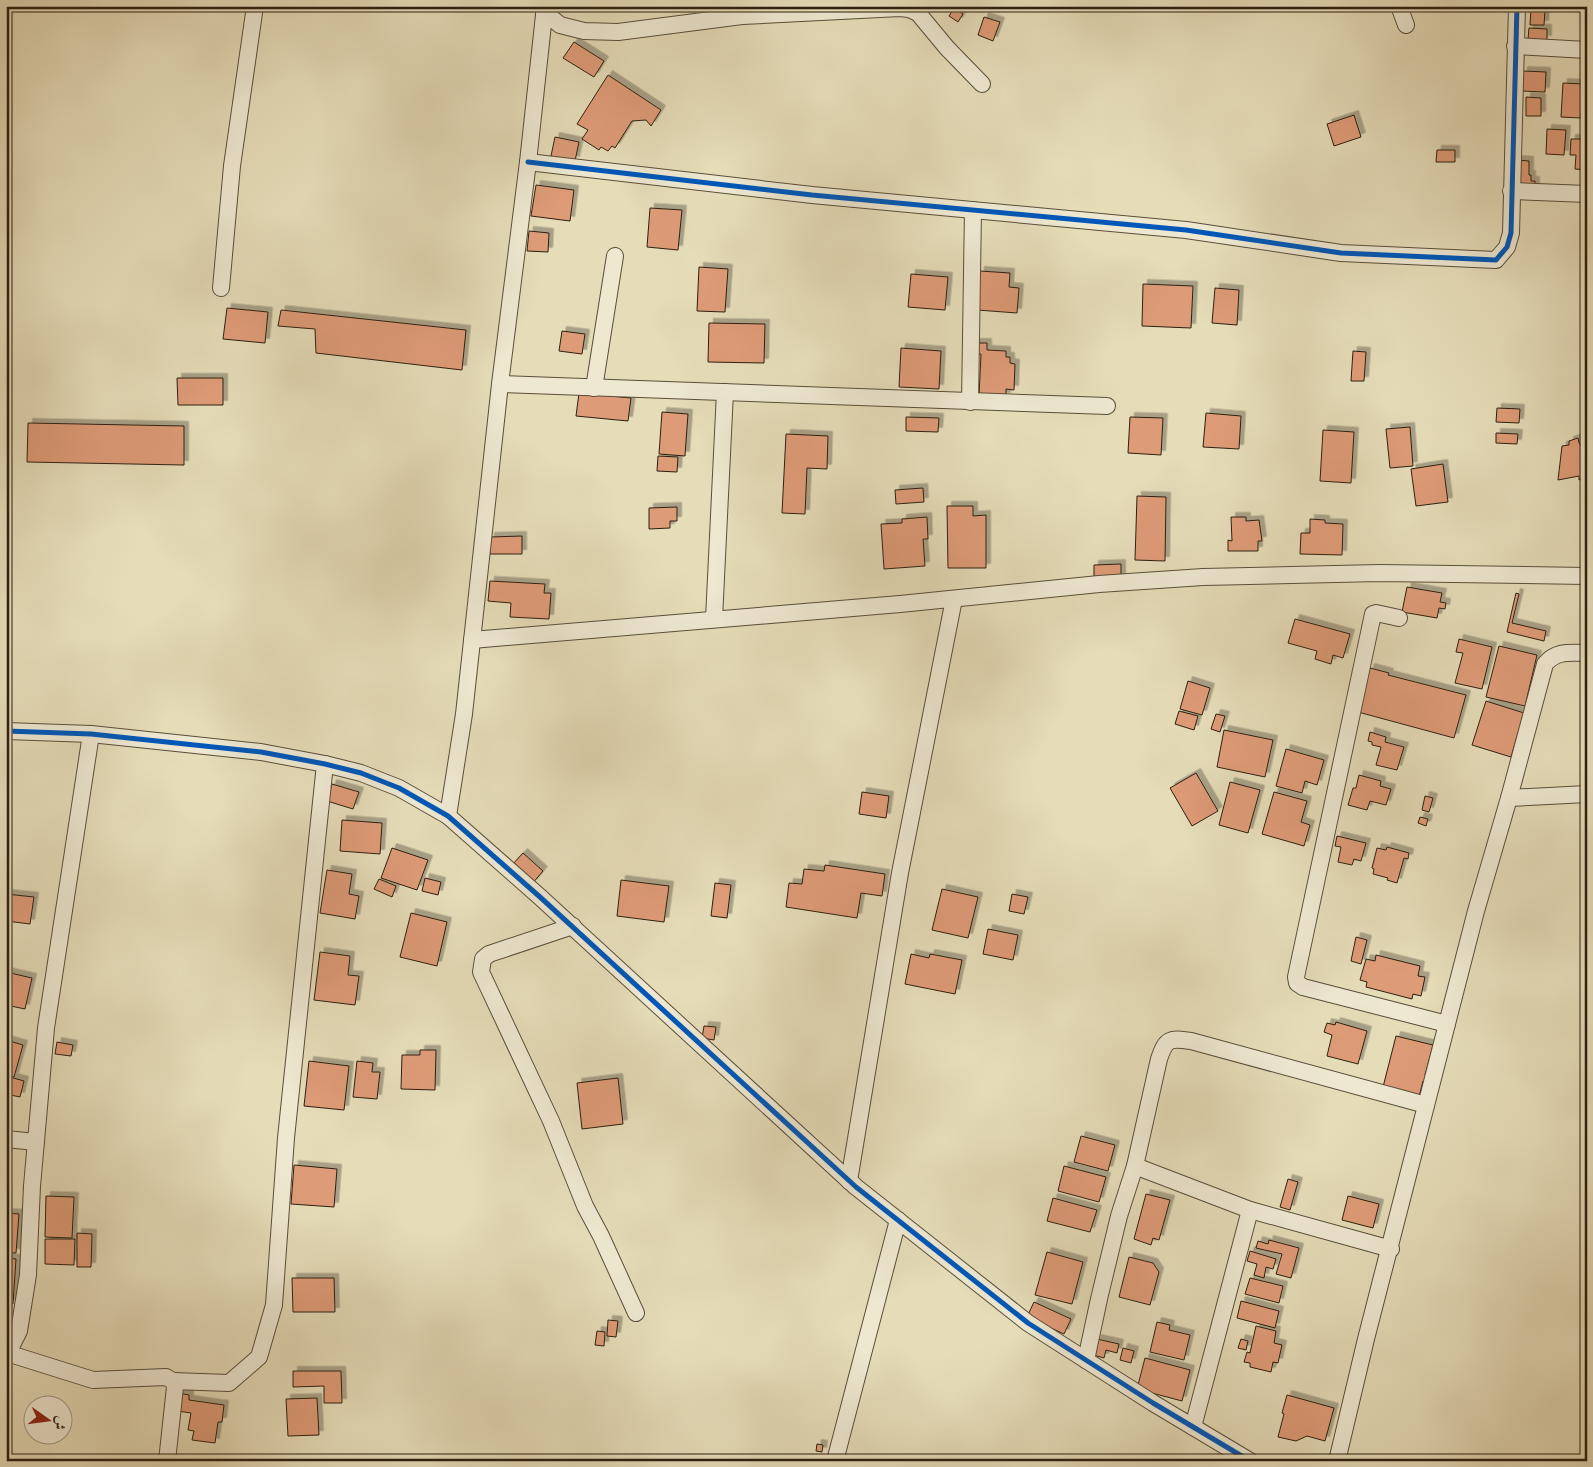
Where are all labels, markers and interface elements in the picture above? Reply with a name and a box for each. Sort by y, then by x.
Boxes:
north arrow [22,1394,72,1444]
text: ش [50,1414,71,1432]

